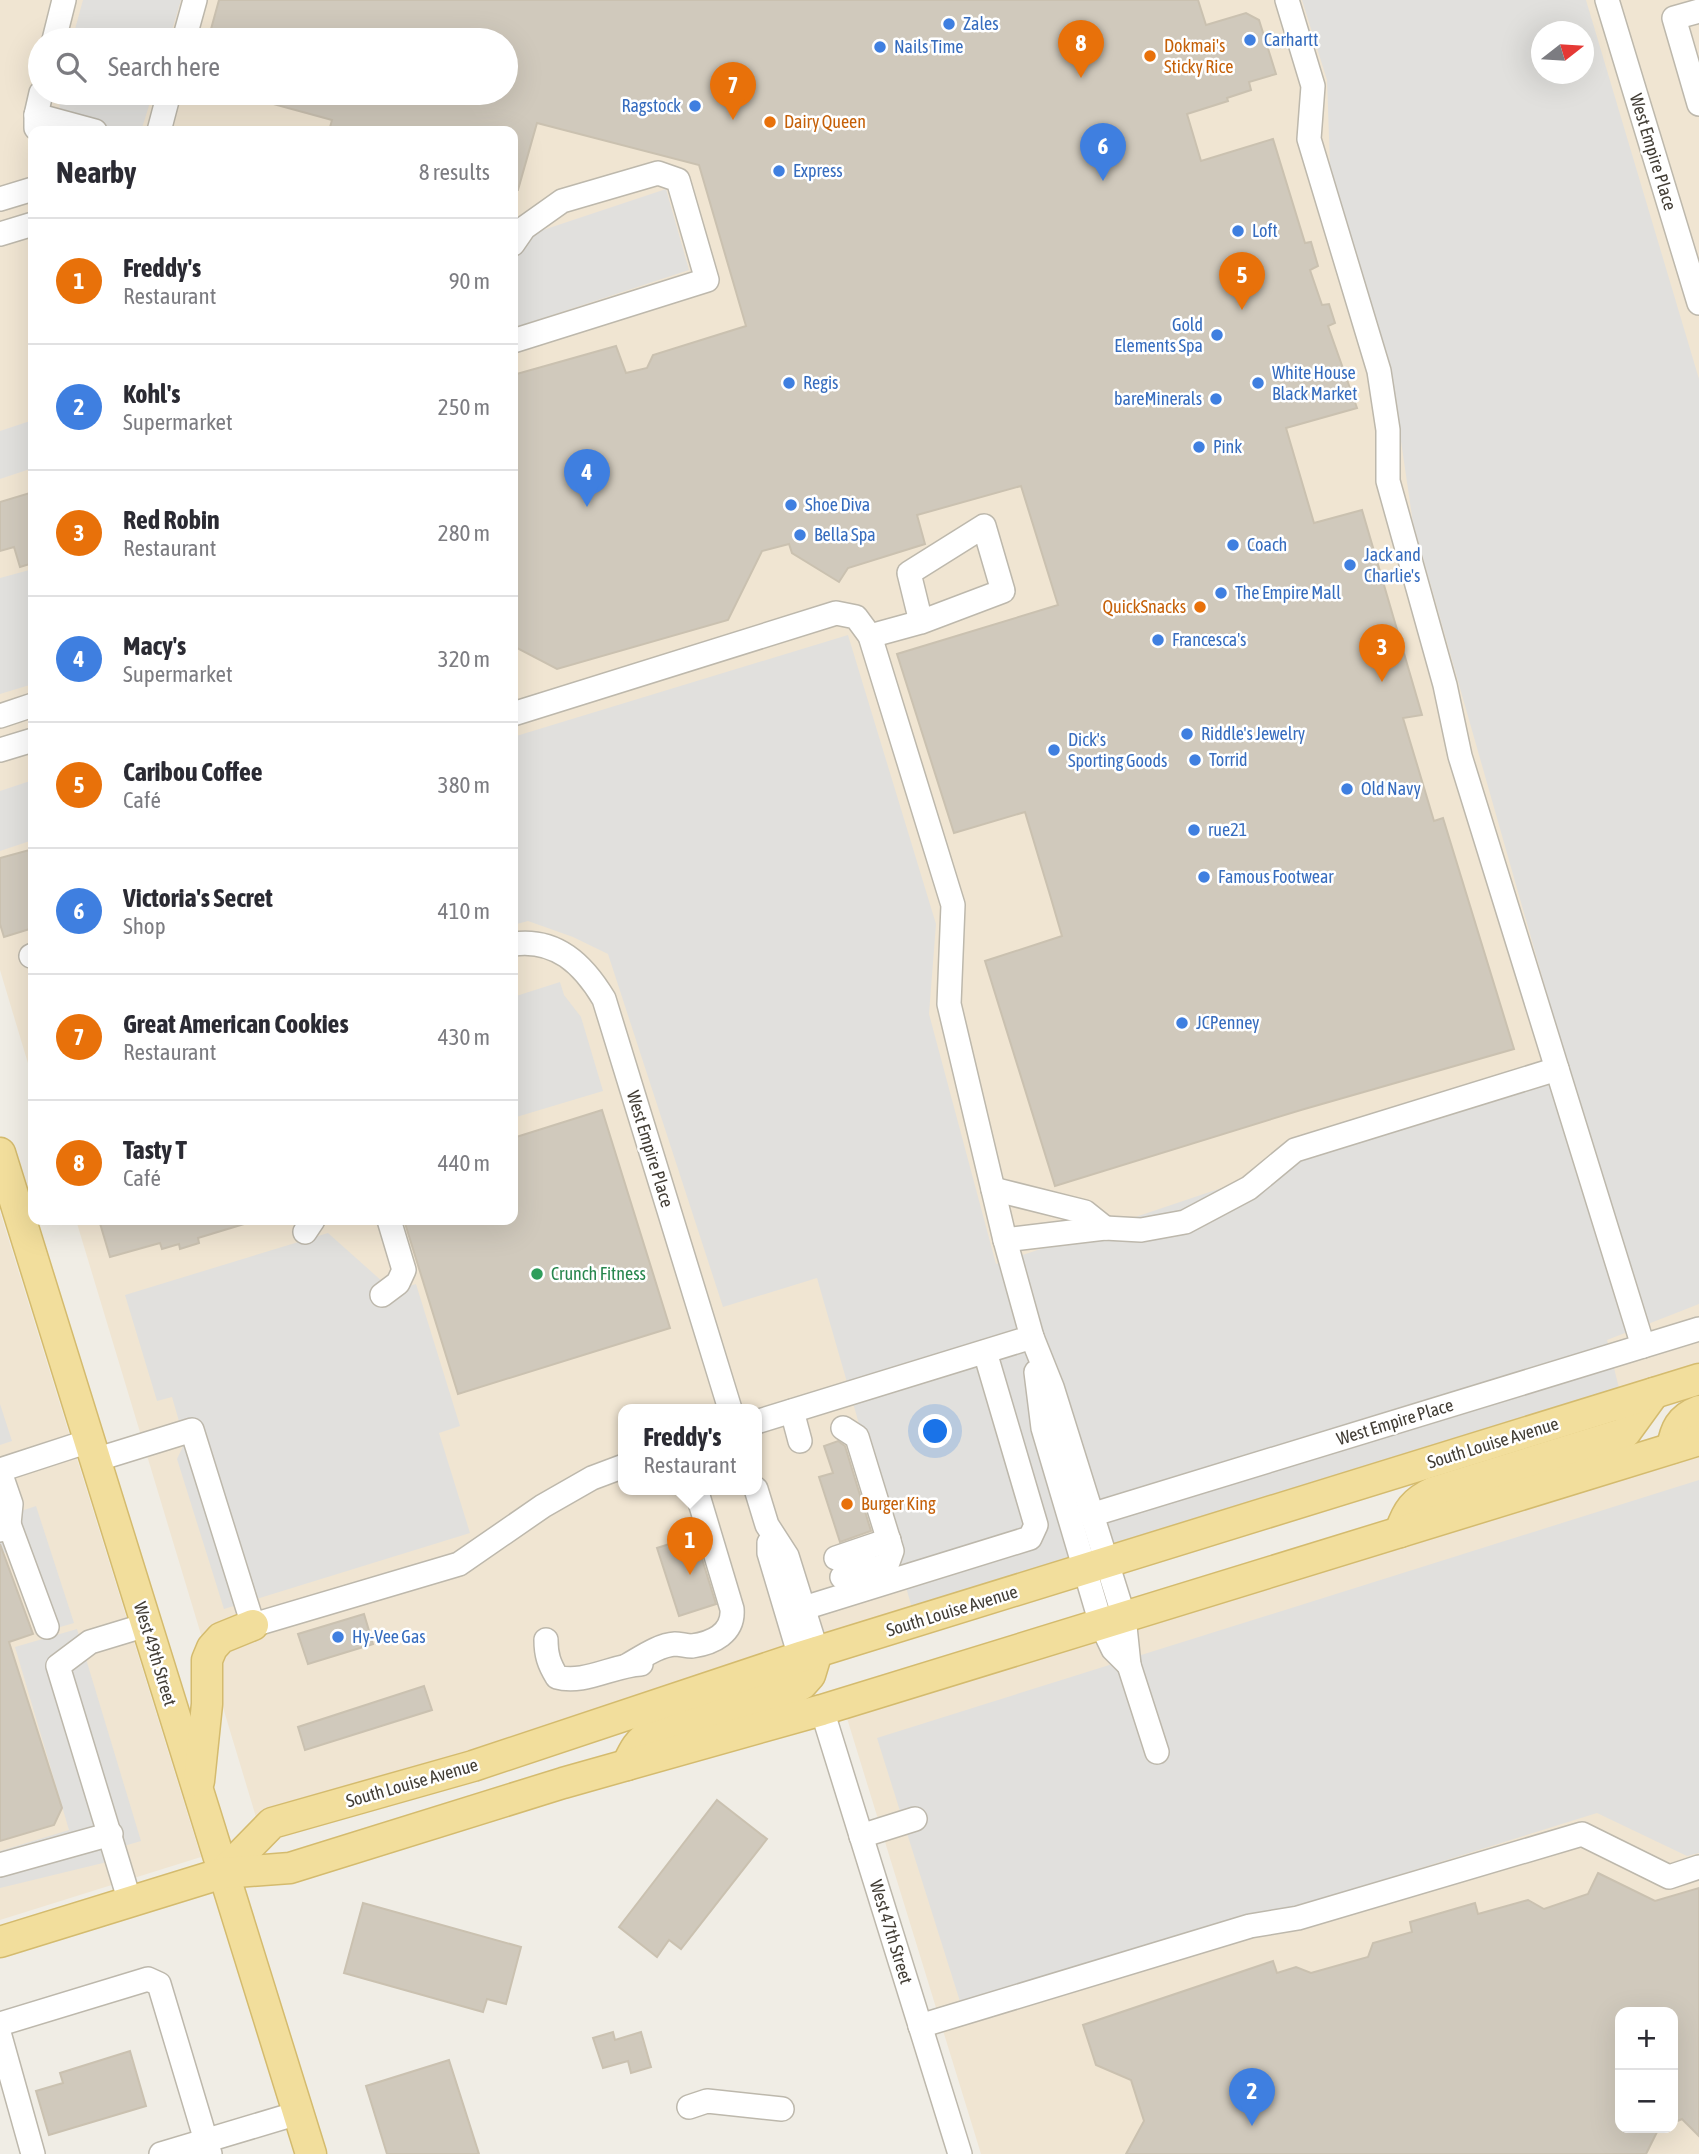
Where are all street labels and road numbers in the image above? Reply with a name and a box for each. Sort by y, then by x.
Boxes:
street label: West Empire Place [1626,91,1681,213]
street label: West Empire Place [623,1088,678,1210]
street label: West Empire Place [1334,1394,1456,1449]
street label: South Louise Avenue [1425,1413,1561,1472]
street label: South Louise Avenue [884,1581,1020,1640]
street label: West 49th Street [130,1599,181,1708]
street label: South Louise Avenue [344,1754,480,1811]
street label: West 47th Street [866,1877,917,1986]

